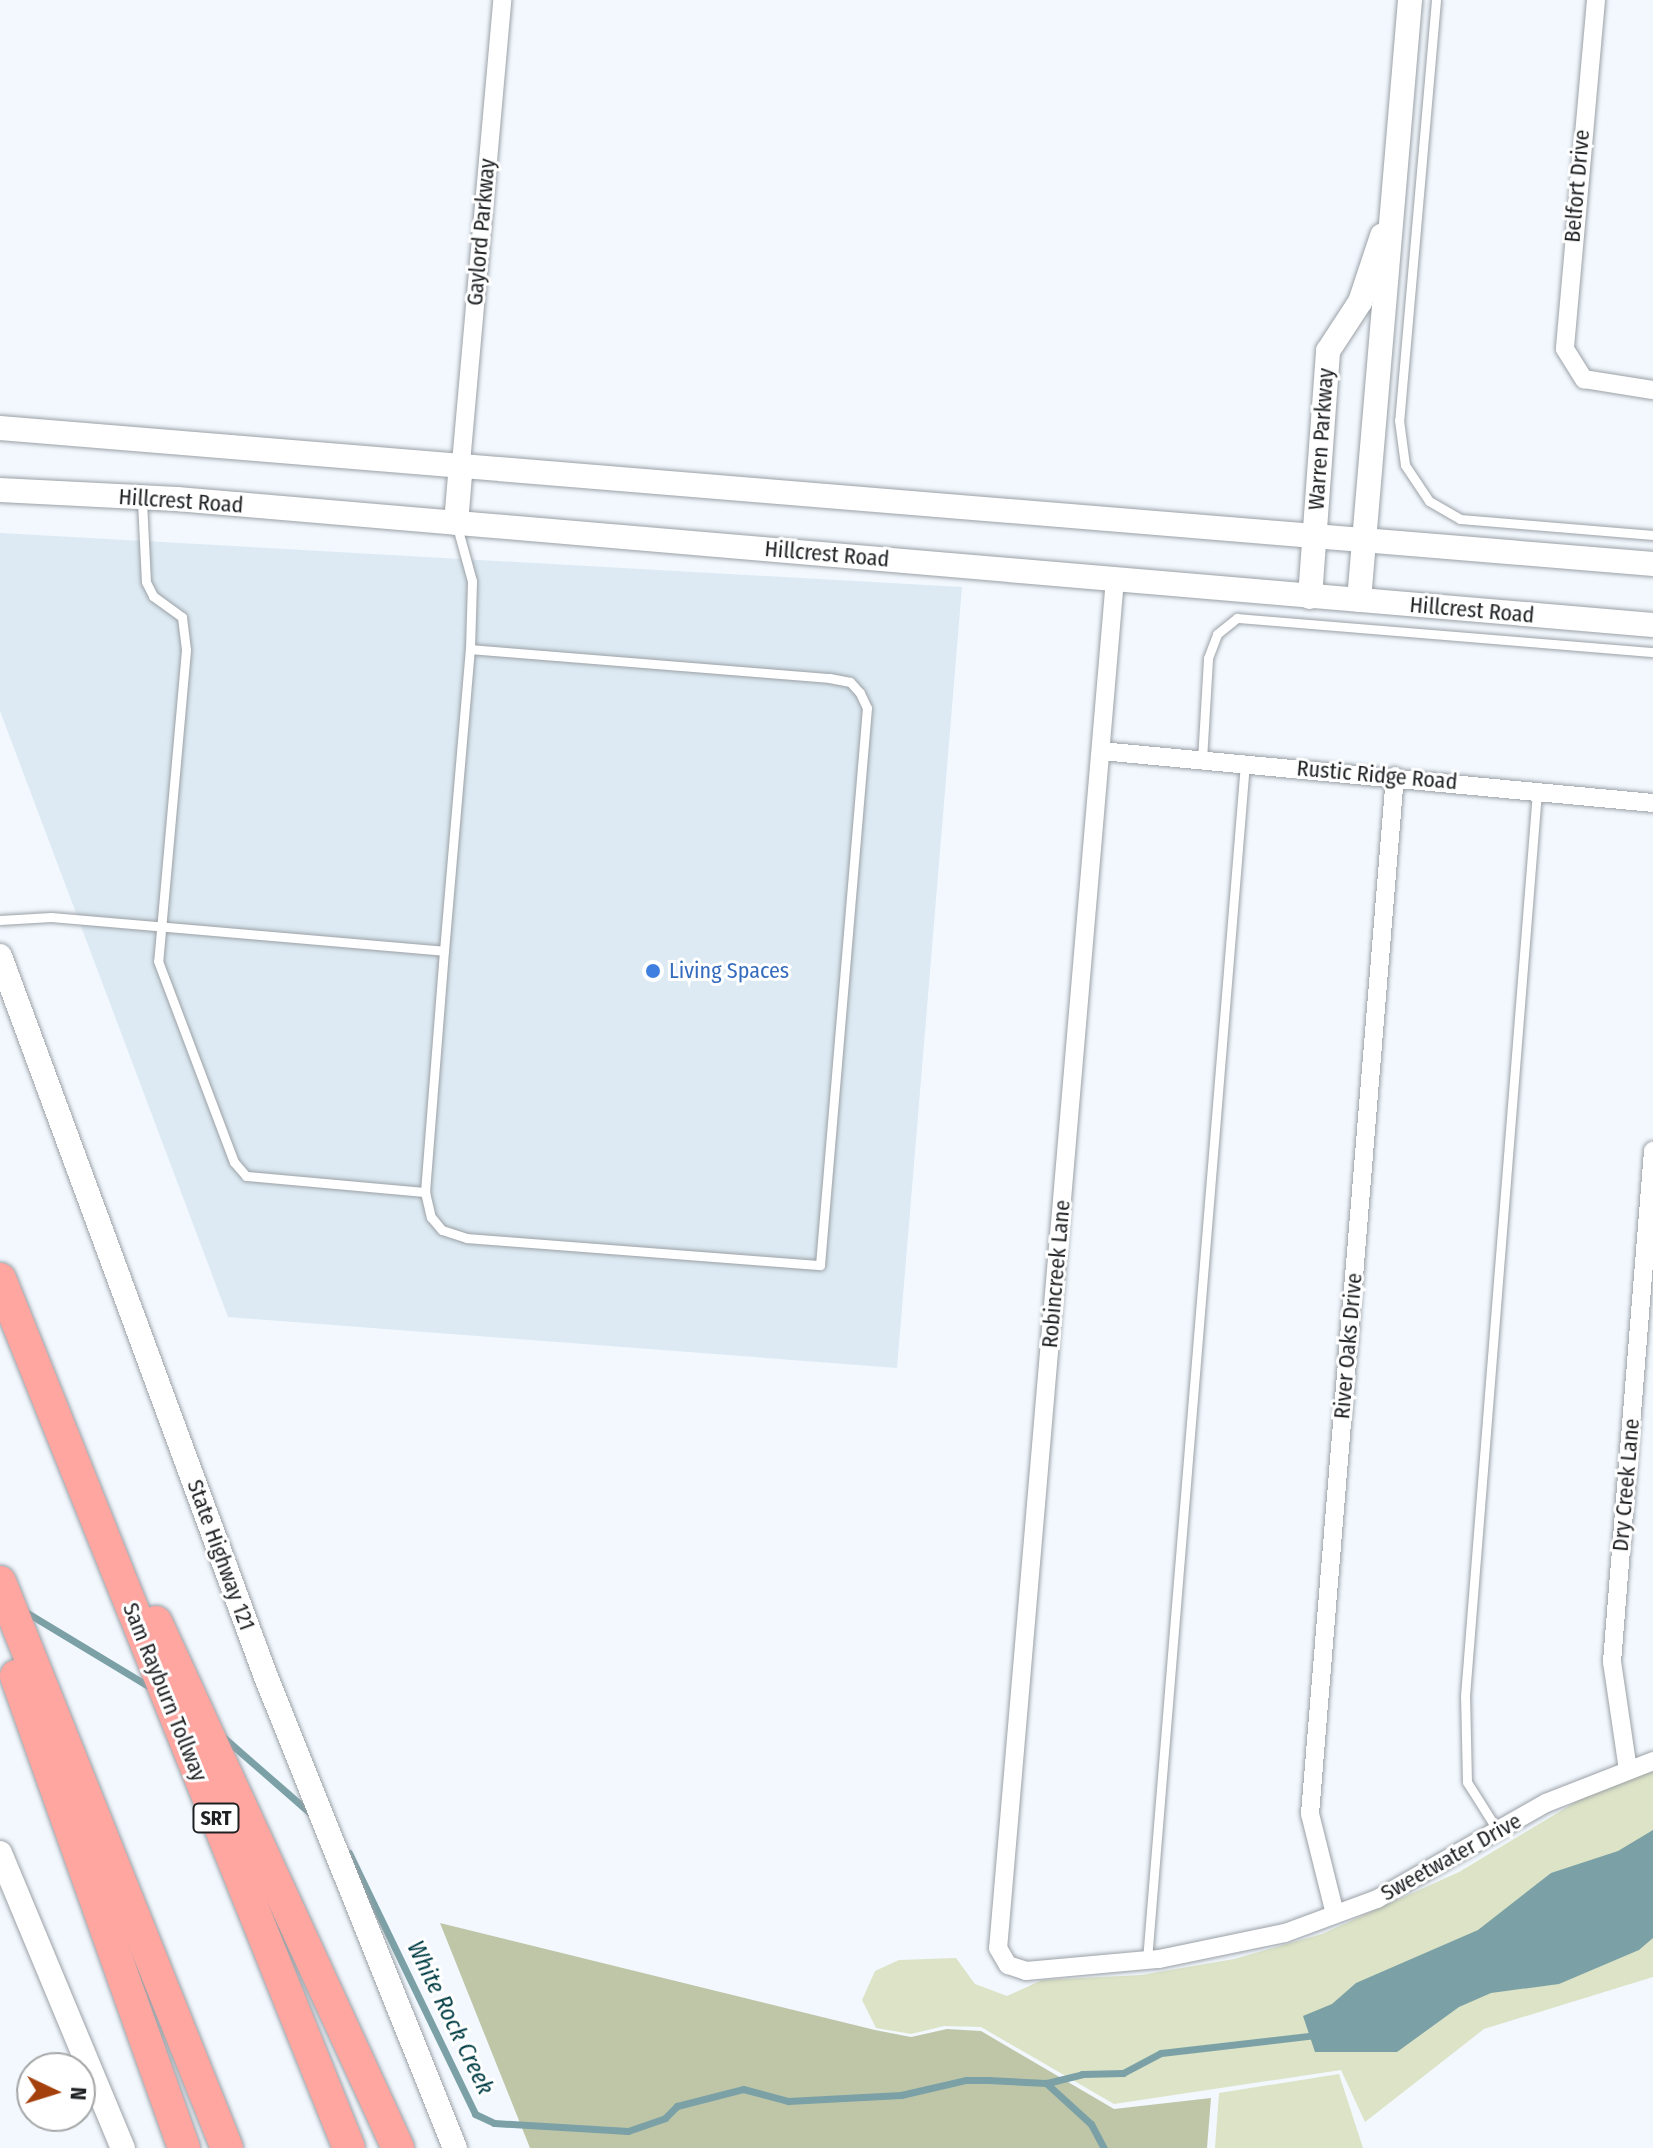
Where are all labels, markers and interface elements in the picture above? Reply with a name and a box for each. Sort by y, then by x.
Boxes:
street label: Belfort Drive [1559,128,1595,244]
street label: Gaylord Parkway [461,157,501,307]
street label: Warren Parkway [1303,367,1339,511]
street label: Hillcrest Road [118,483,244,519]
street label: Hillcrest Road [764,535,890,573]
street label: Hillcrest Road [1409,591,1535,629]
street label: Rustic Ridge Road [1296,755,1458,795]
place label: Living Spaces [669,958,789,984]
marker: Living Spaces [644,962,662,980]
street label: Robincreek Lane [1036,1199,1076,1349]
street label: River Oaks Drive [1328,1272,1368,1420]
street label: Dry Creek Lane [1607,1417,1645,1553]
street label: State Highway 121 [182,1476,260,1634]
street label: Sam Rayburn Tollway [117,1599,213,1785]
road number: SRT [192,1802,240,1834]
street label: Sweetwater Drive [1376,1808,1526,1906]
water label: White Rock Creek [400,1936,500,2100]
north arrow [16,2052,96,2132]
text: N [65,2086,92,2101]

